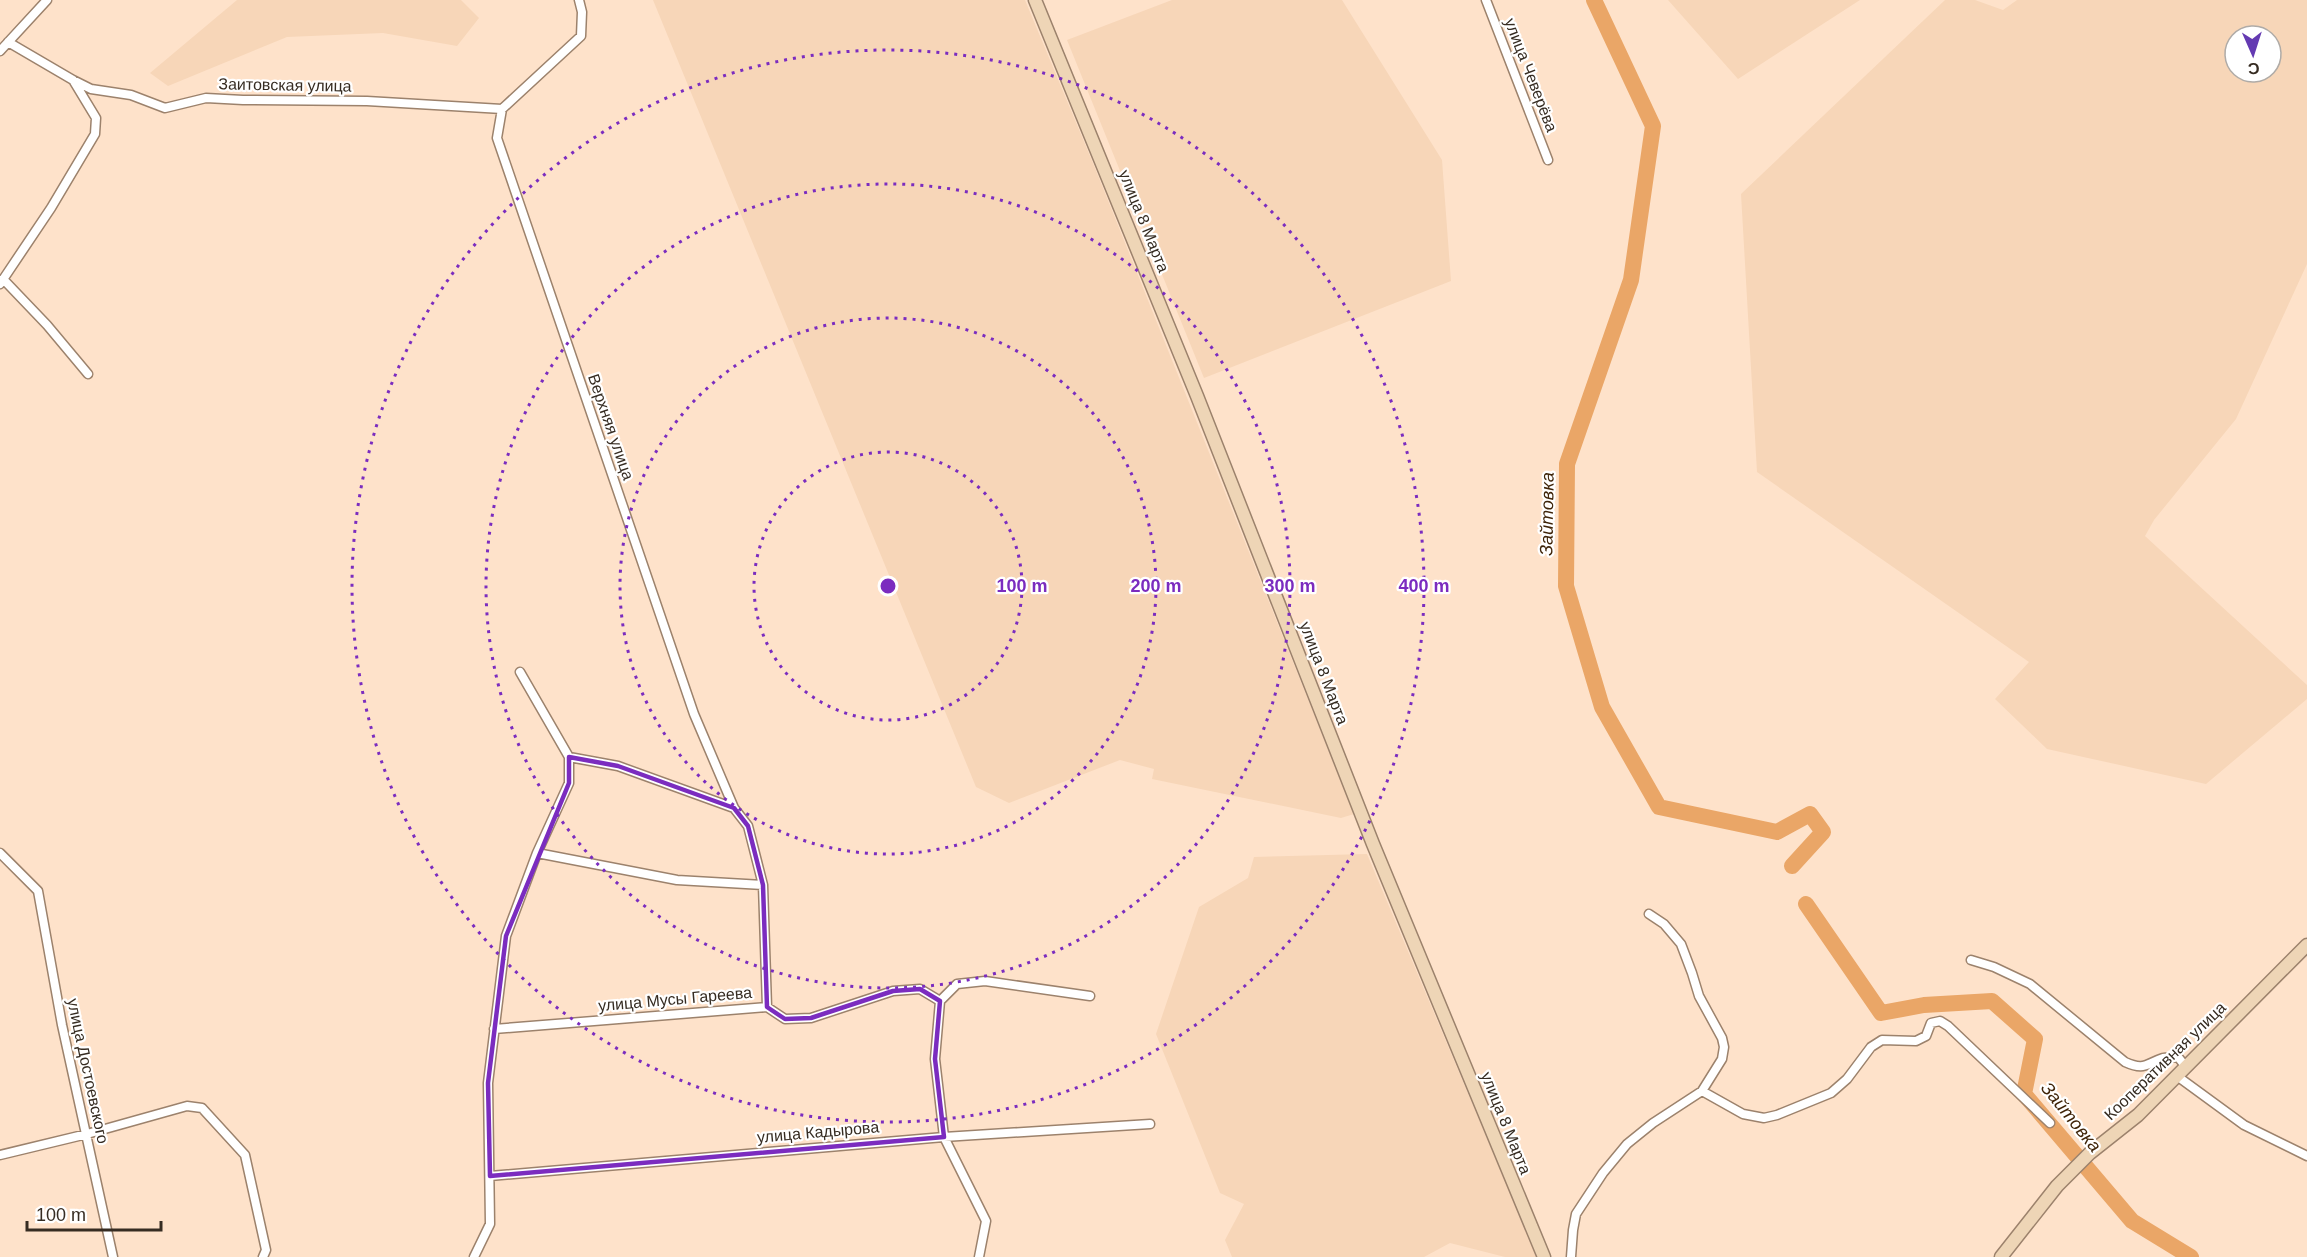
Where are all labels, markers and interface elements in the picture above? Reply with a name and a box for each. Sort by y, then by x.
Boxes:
street label: улица Чеверёва [1502,16,1561,134]
north arrow [2223,24,2283,84]
text: С [2247,60,2260,77]
street label: Заитовская улица [218,75,352,95]
street label: улица 8 Марта [1116,167,1172,275]
street label: Верхняя улица [585,372,637,482]
water label: Зайтовка [1536,472,1558,556]
centre of rings [878,576,898,596]
text: 100 m [996,576,1048,596]
text: 200 m [1130,576,1182,596]
text: 300 m [1264,576,1316,596]
text: 400 m [1398,576,1450,596]
street label: улица 8 Марта [1297,619,1351,727]
street label: улица Мусы Гареева [597,984,753,1014]
street label: улица Достоевского [64,997,112,1145]
street label: Кооперативная улица [2101,999,2229,1123]
street label: улица 8 Марта [1478,1069,1534,1177]
water label: Зайтовка [2037,1078,2105,1156]
street label: улица Кадырова [756,1118,880,1146]
scale bar [27,1194,160,1232]
text: 100 m [36,1205,86,1225]

